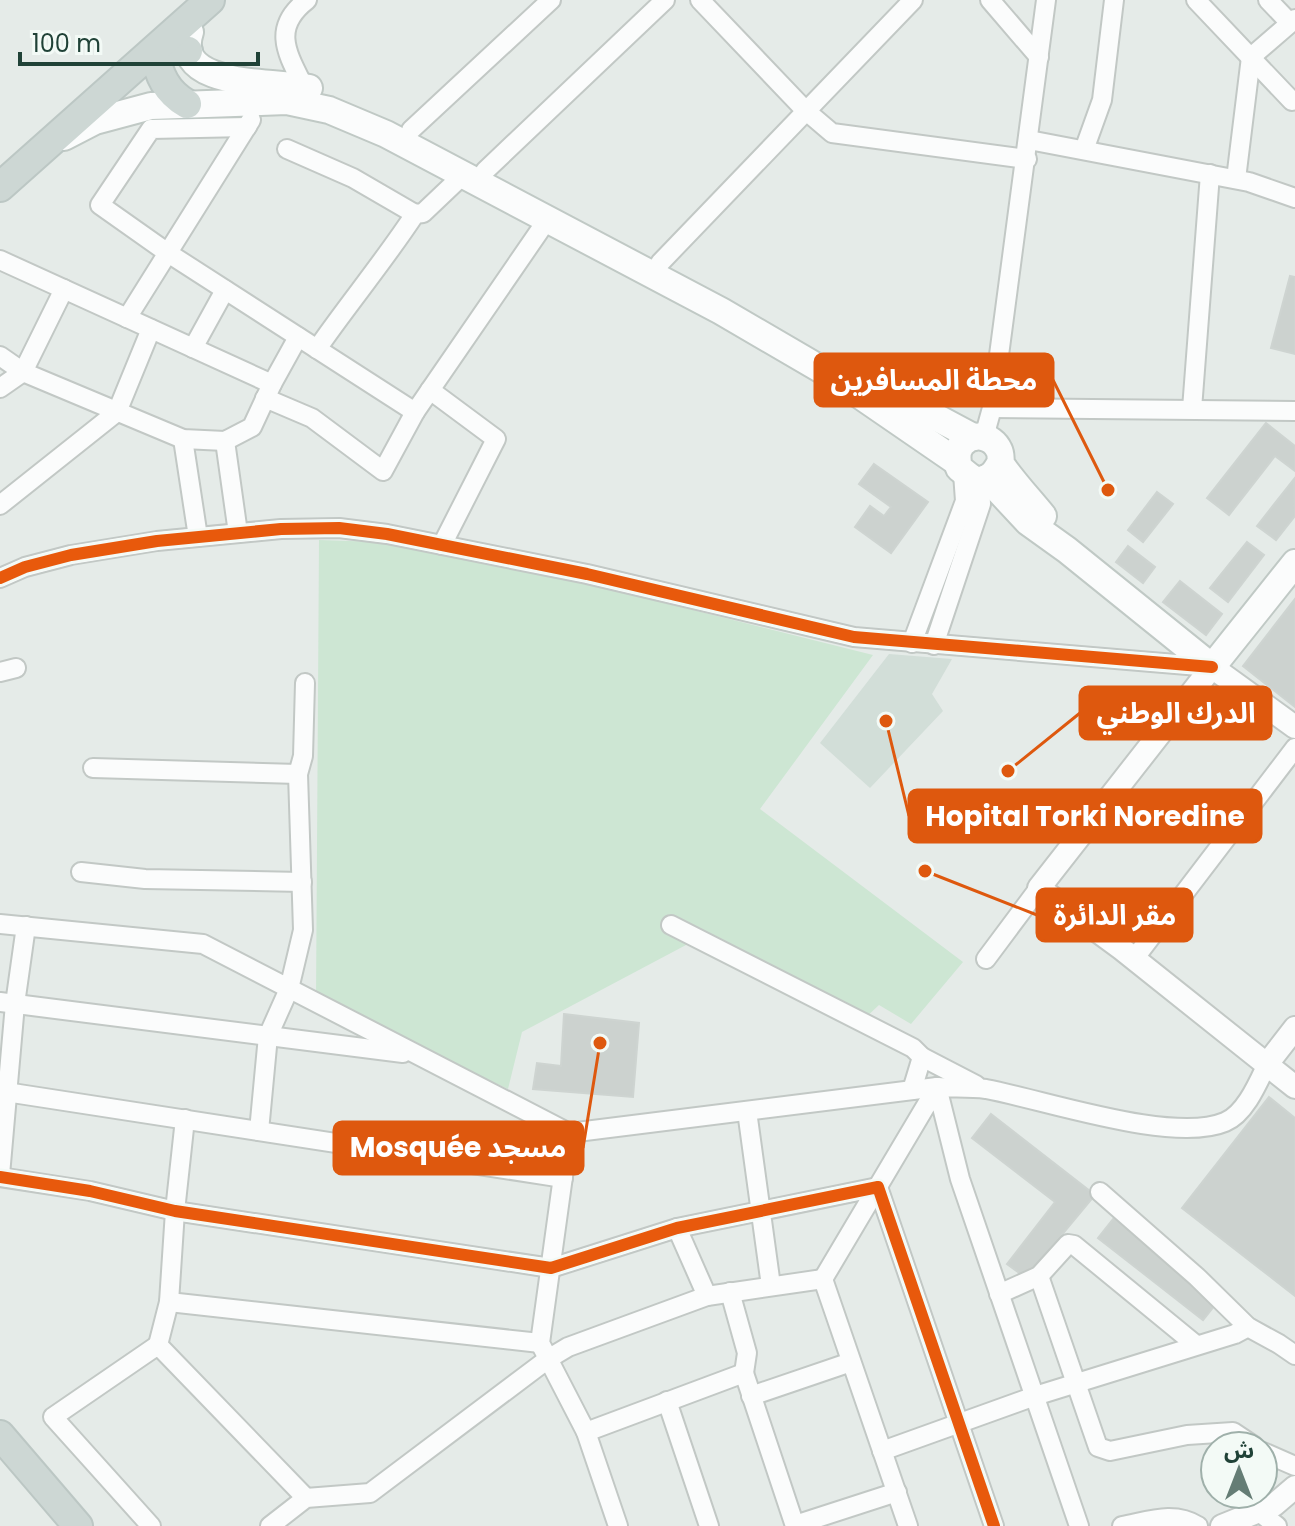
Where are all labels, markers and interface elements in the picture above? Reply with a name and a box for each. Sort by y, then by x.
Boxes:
scale bar [20,16,258,66]
text: 100 m [32,27,101,60]
callout: محطة المسافرين [815,354,1053,406]
text: محطة المسافرين [831,361,1037,400]
callout: الدرك الوطني [1080,687,1271,739]
text: الدرك الوطني [1096,694,1256,735]
callout: Hopital Torki Noredine [909,790,1261,842]
text: Hopital Torki Noredine [925,797,1245,836]
callout: مقر الدائرة [1037,889,1192,941]
text: مقر الدائرة [1054,896,1176,935]
callout: Mosquée مسجد [334,1122,583,1174]
text: Mosquée مسجد [350,1128,566,1167]
north arrow [1199,1430,1279,1510]
text: ش [1224,1435,1254,1466]

